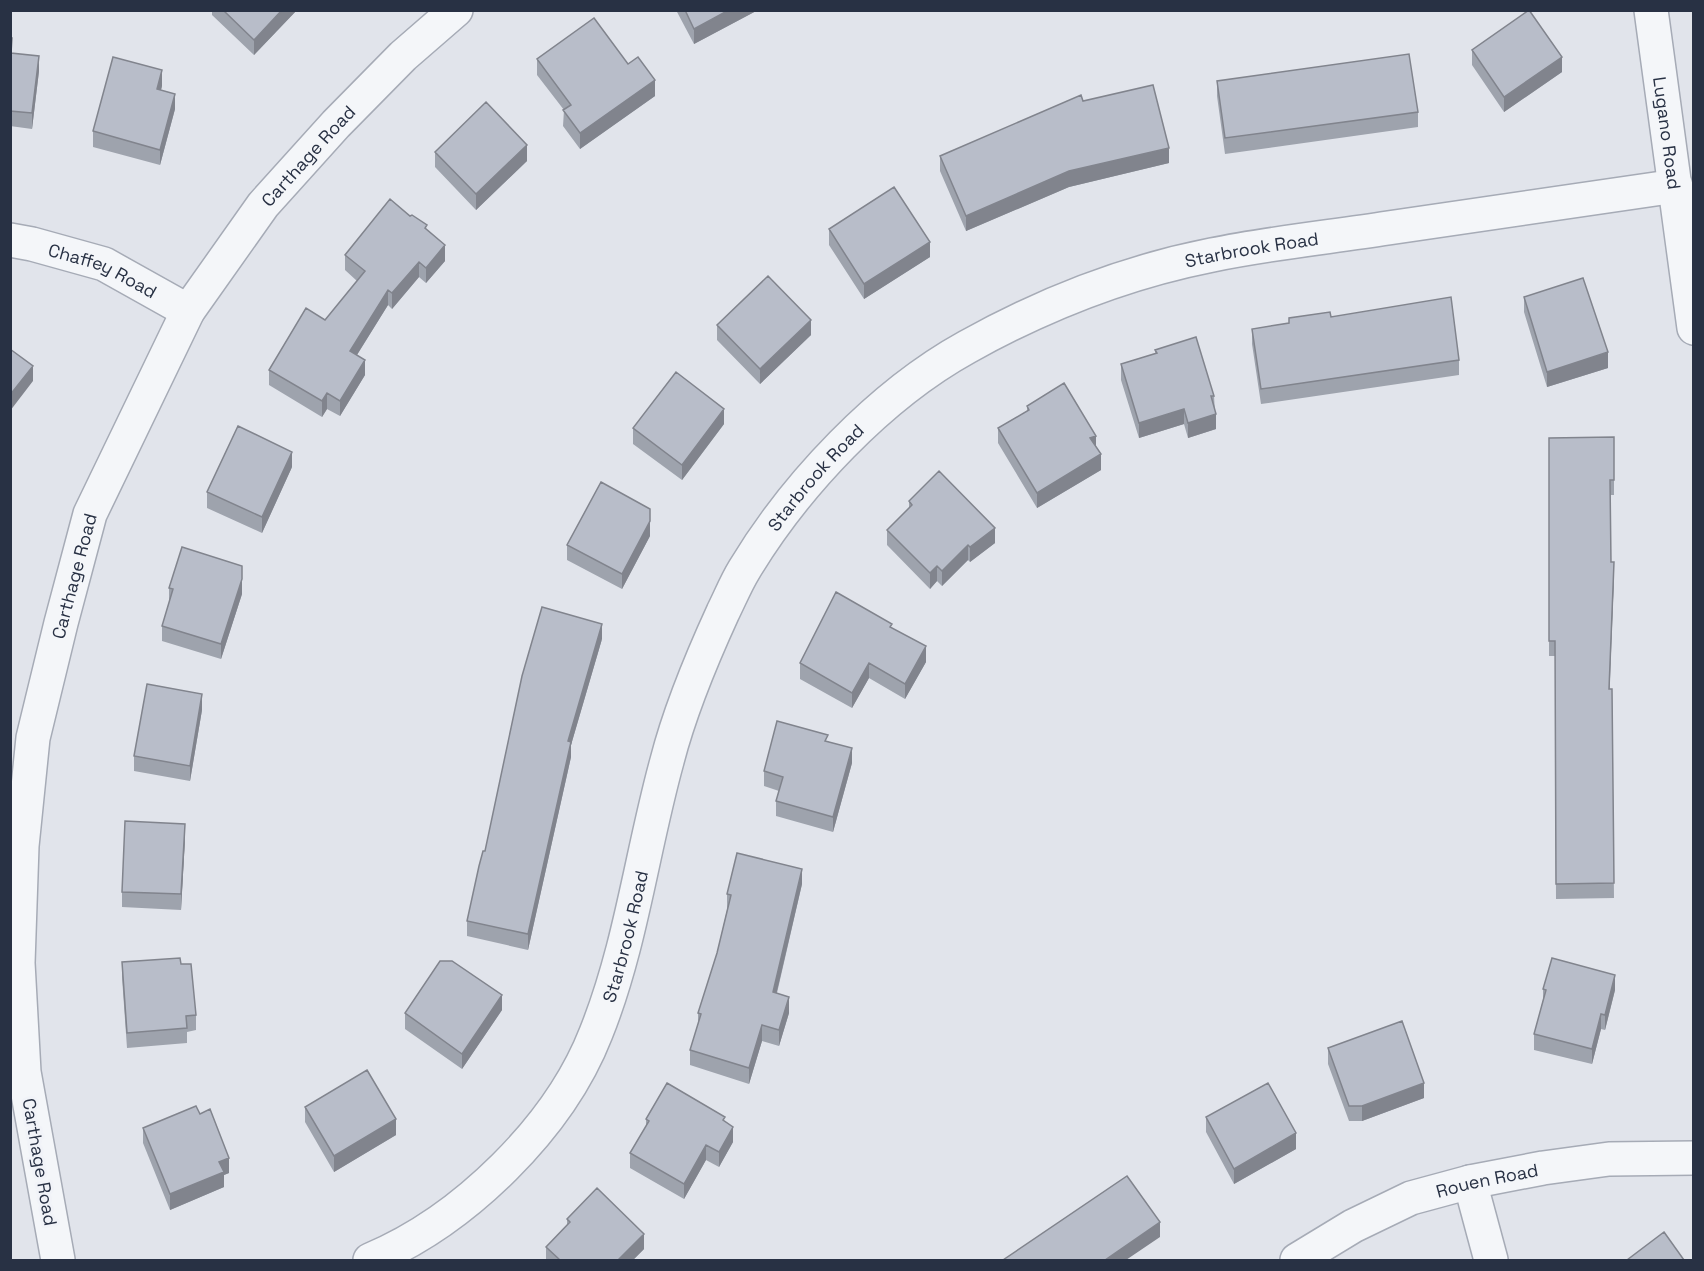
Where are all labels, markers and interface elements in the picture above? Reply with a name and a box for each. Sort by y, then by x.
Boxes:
street label: Lugano Road [1649,75,1687,191]
street label: Carthage Road [256,100,360,211]
street label: Starbrook Road [1182,226,1320,272]
street label: Chaffey Road [46,238,161,303]
street label: Starbrook Road [762,418,868,535]
street label: Carthage Road [46,510,101,641]
street label: Starbrook Road [597,868,653,1005]
street label: Carthage Road [17,1096,63,1228]
street label: Rouen Road [1433,1158,1540,1202]

